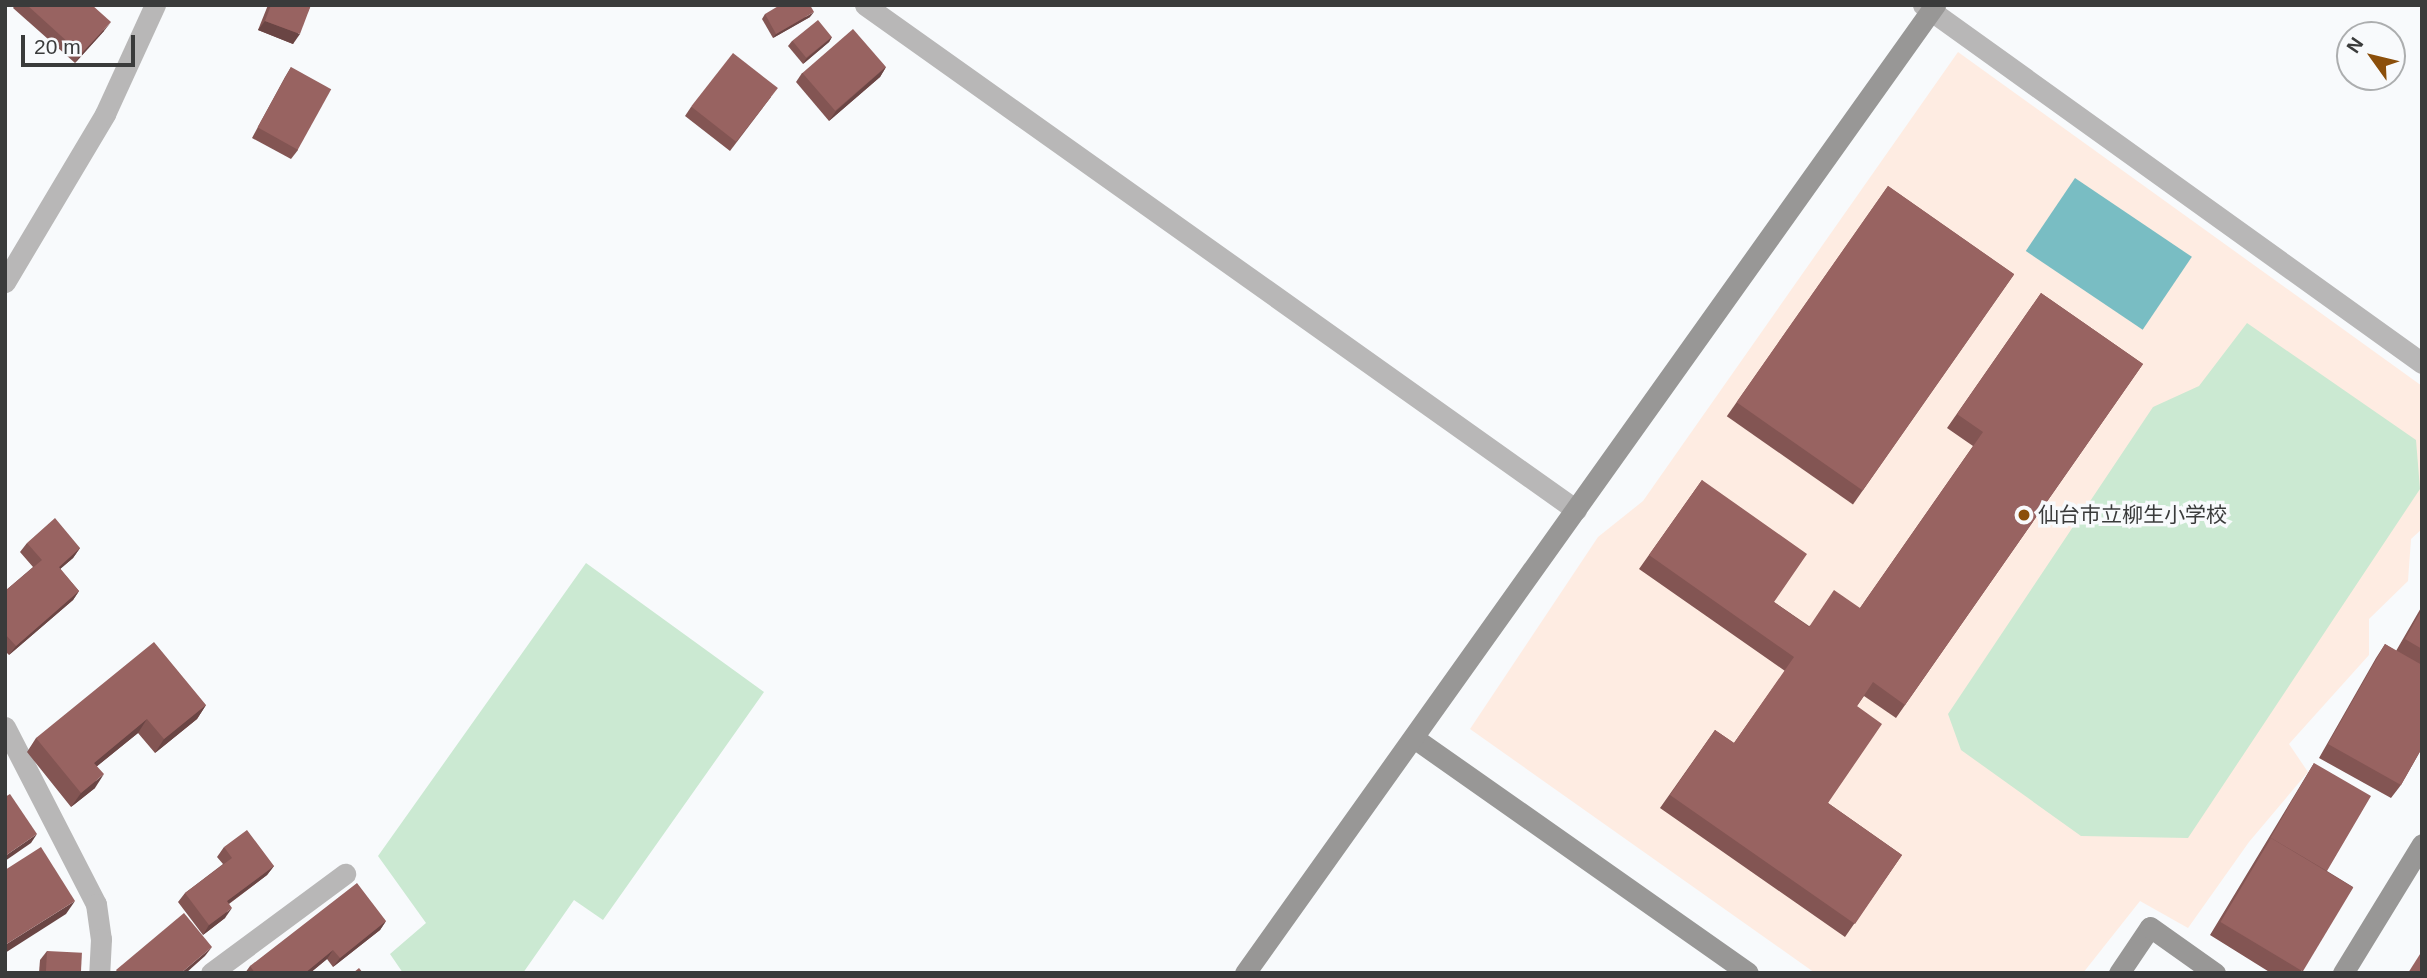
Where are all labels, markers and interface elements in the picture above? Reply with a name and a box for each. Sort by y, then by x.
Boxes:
scale bar [24,21,138,65]
north arrow [2336,21,2406,91]
text: N [2342,34,2367,57]
text: 20 m [34,35,81,58]
place label: 仙台市立柳生小学校 [2038,502,2227,528]
marker: 仙台市立柳生小学校 [2016,507,2032,523]

